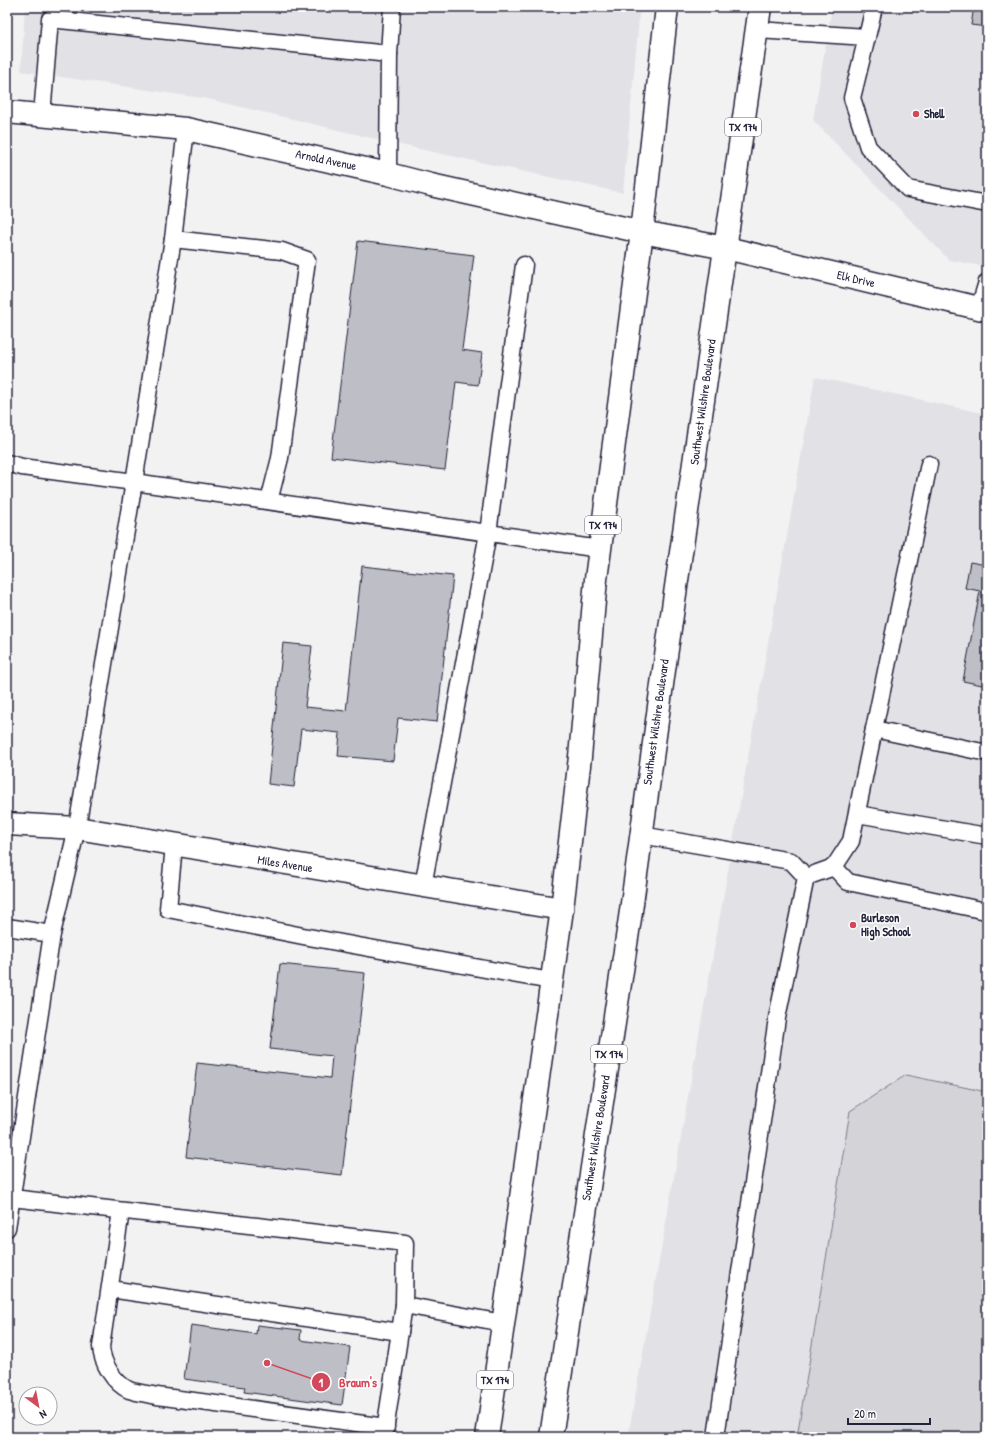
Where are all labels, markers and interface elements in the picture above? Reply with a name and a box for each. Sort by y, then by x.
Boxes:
place label: Shell [924,105,945,122]
marker: Shell [911,109,921,119]
road number: TX 174 [725,118,761,136]
street label: Arnold Avenue [294,145,358,174]
street label: Elk Drive [835,266,877,291]
street label: Southwest Wilshire Boulevard [685,338,720,466]
road number: TX 174 [585,516,621,534]
street label: Southwest Wilshire Boulevard [638,658,673,786]
street label: Miles Avenue [256,851,314,876]
place label: Burleson High School [861,909,911,941]
marker: Burleson High School [848,920,858,930]
road number: TX 174 [591,1045,627,1063]
street label: Southwest Wilshire Boulevard [577,1074,614,1202]
callout: Braum's [311,1370,385,1395]
road number: TX 174 [477,1371,513,1389]
text: Braum's [339,1373,377,1391]
text: 1 [319,1374,324,1391]
north arrow [18,1386,58,1426]
scale bar [848,1400,930,1426]
text: 20 m [854,1405,876,1422]
text: N [37,1407,49,1422]

